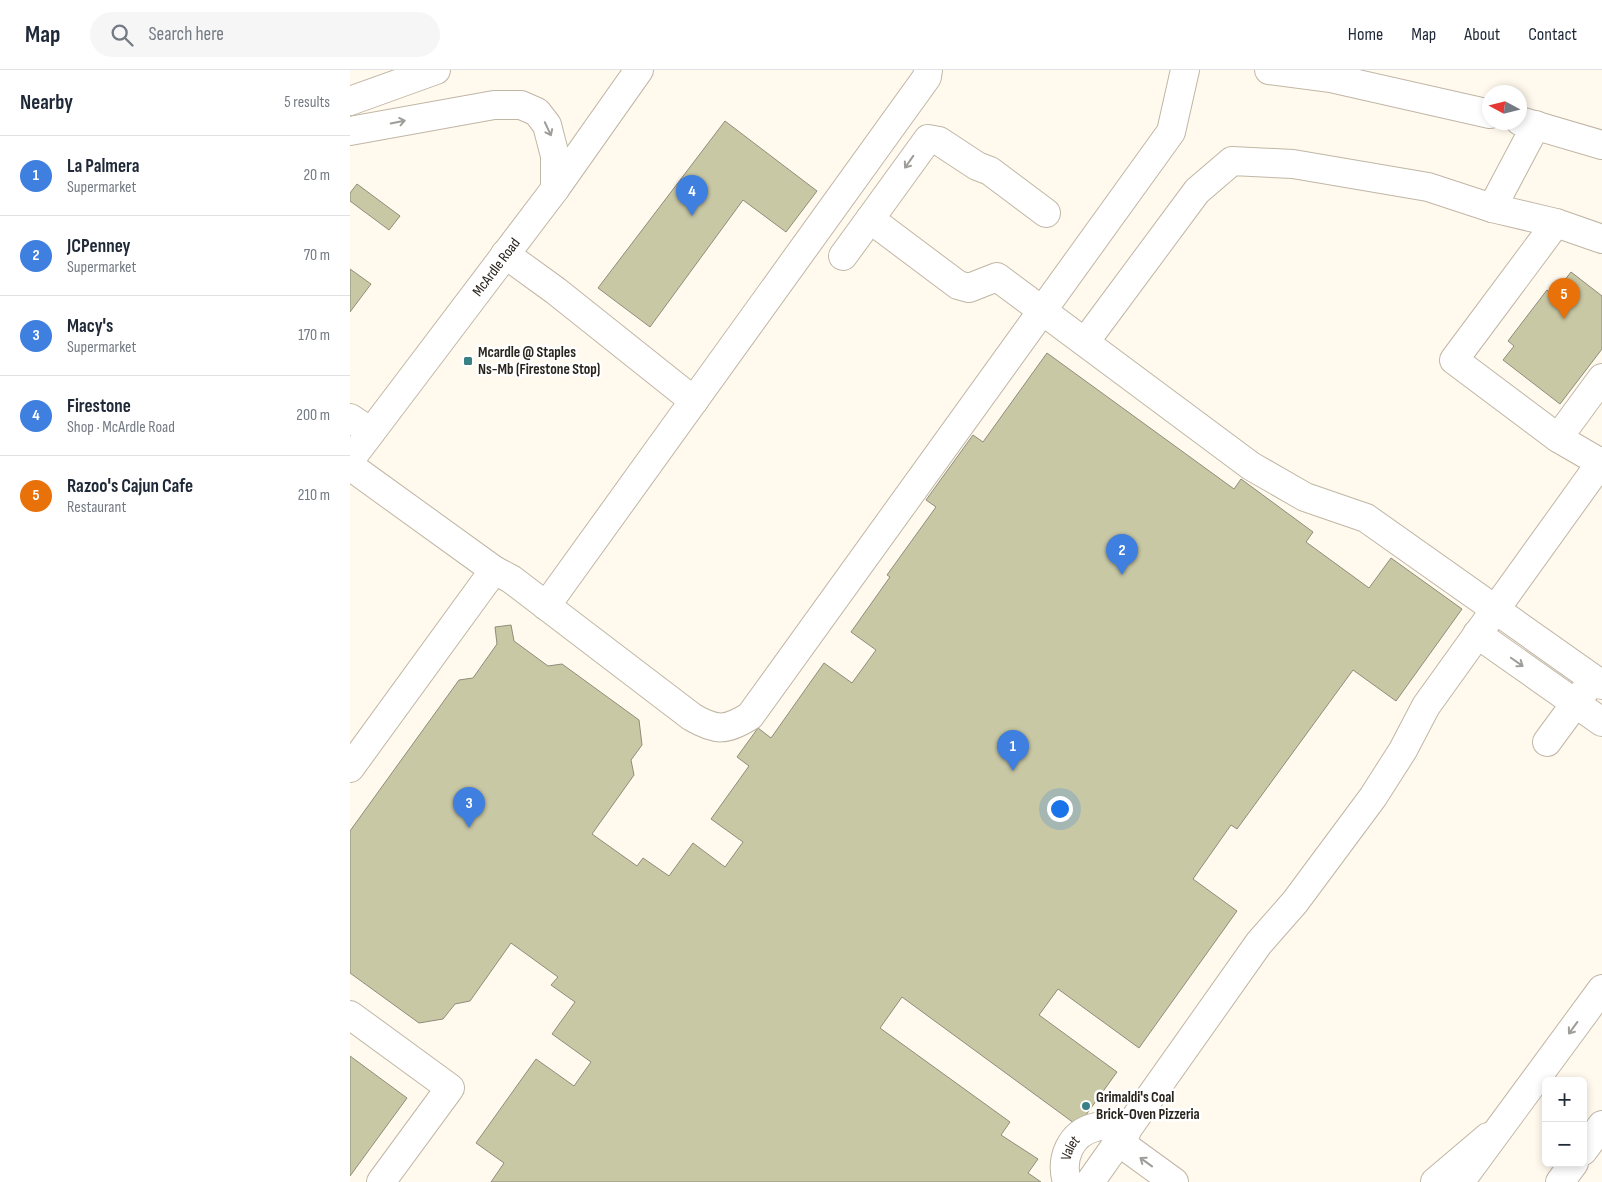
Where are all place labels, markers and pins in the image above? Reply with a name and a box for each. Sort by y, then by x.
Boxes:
pin: 4 [676,175,708,216]
pin: 5 [1548,278,1580,319]
place label: Mcardle @ Staples Ns-Mb (Firestone Stop) [478,343,600,379]
marker: Mcardle @ Staples Ns-Mb (Firestone Stop) [462,355,474,367]
pin: 2 [1106,534,1138,575]
pin: 1 [997,730,1029,771]
pin: 3 [453,787,485,828]
place label: Grimaldi's Coal Brick-Oven Pizzeria [1096,1088,1200,1124]
marker: Grimaldi's Coal Brick-Oven Pizzeria [1080,1100,1092,1112]

